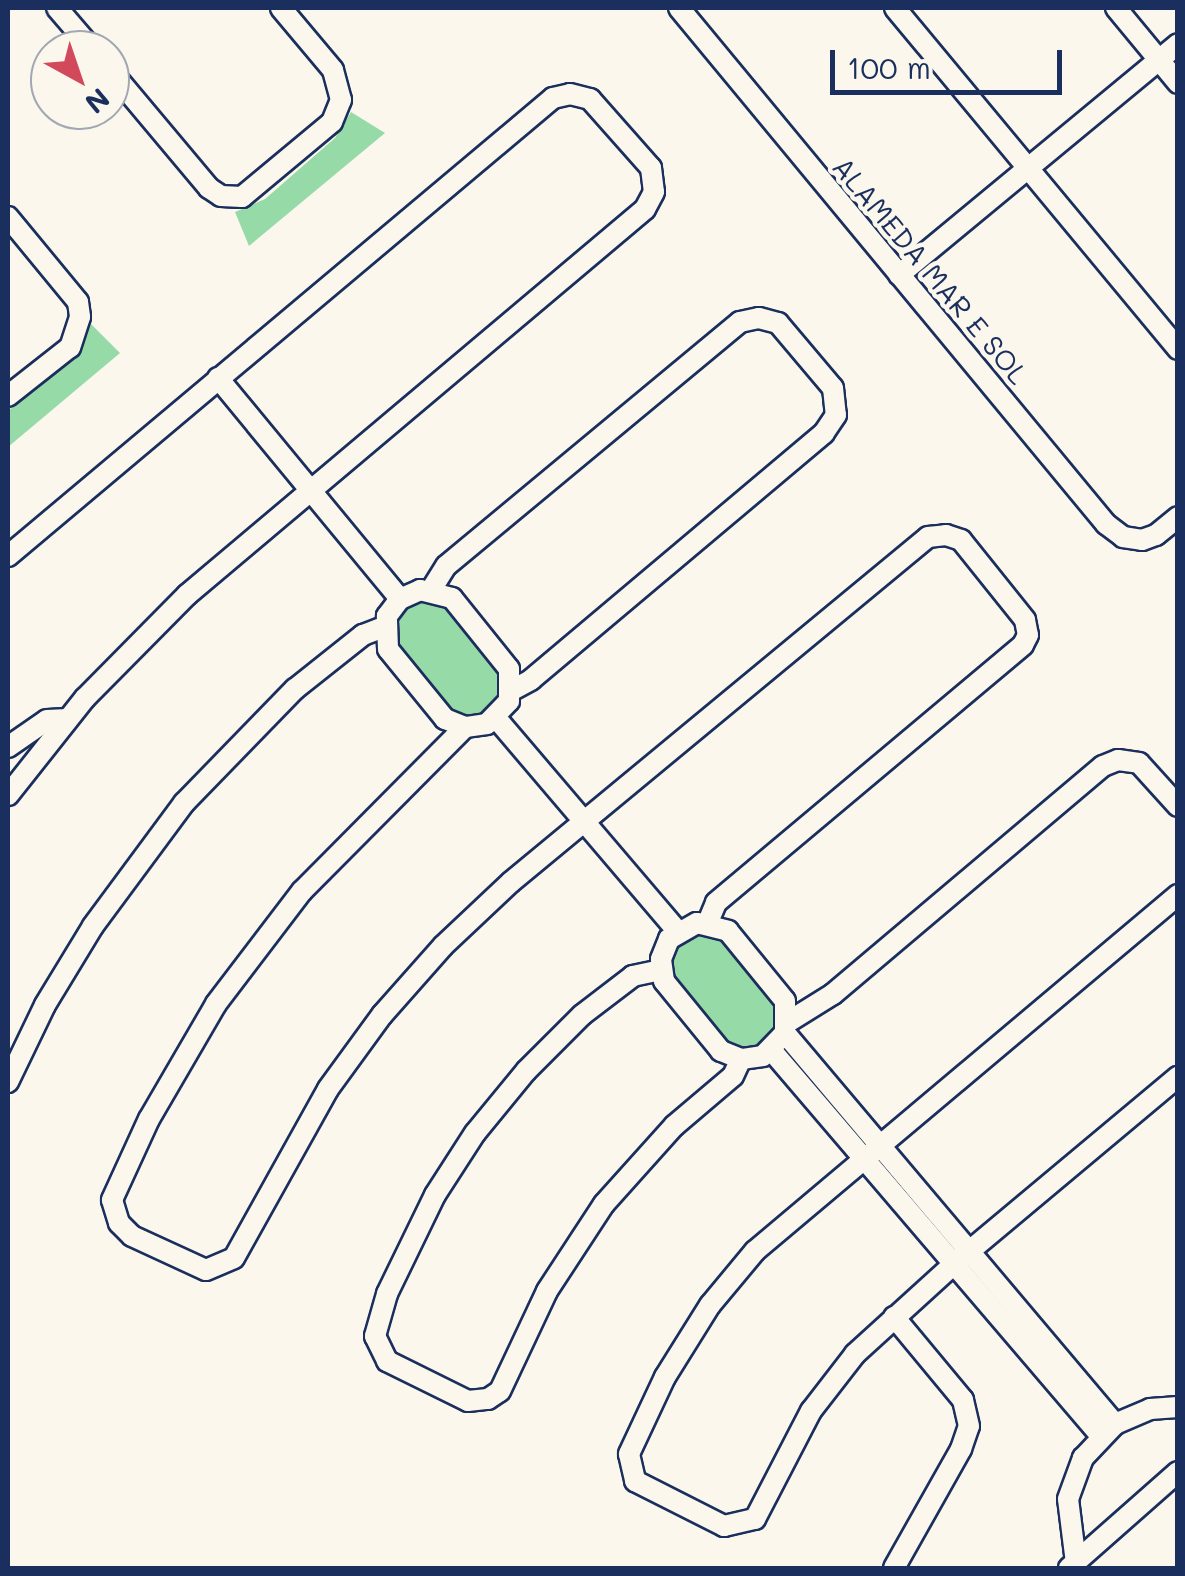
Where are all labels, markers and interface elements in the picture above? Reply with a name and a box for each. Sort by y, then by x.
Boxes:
north arrow [30,30,130,130]
scale bar [835,30,1068,92]
text: 100 m [847,47,931,87]
text: N [78,81,118,122]
street label: ALAMEDA MAR E SOL [826,150,1036,390]

